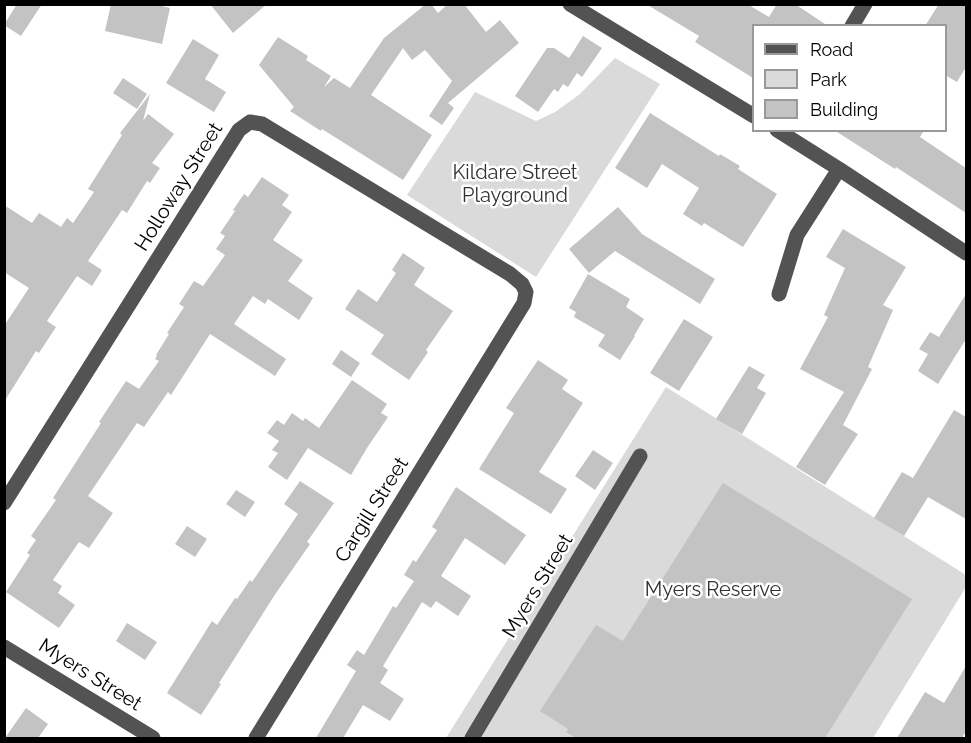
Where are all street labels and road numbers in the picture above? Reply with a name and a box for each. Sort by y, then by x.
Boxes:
street label: Holloway Street [130,118,228,256]
street label: Cargill Street [330,453,414,567]
street label: Myers Street [498,530,578,642]
street label: Myers Street [34,634,146,716]

